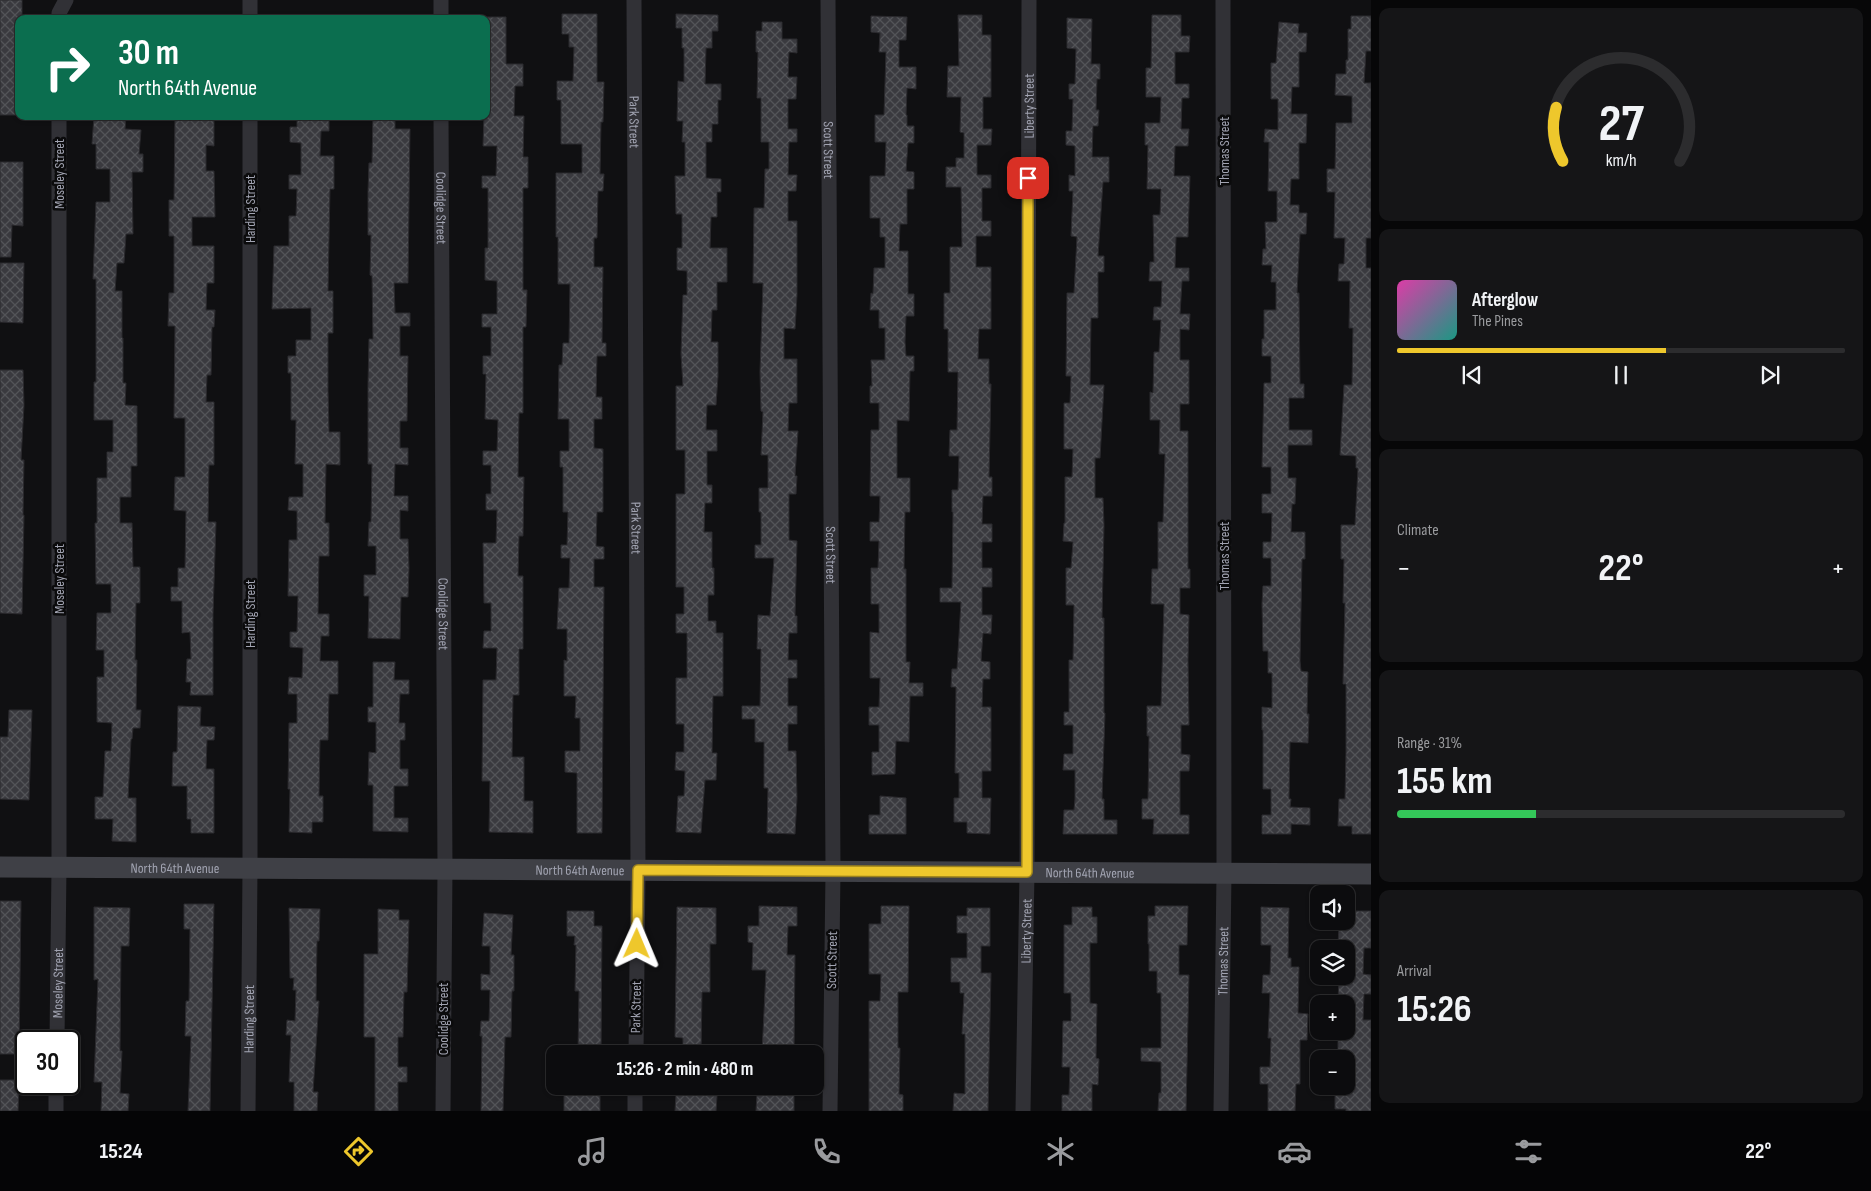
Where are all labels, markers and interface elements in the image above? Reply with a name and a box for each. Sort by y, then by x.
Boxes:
text: 30 m [118,32,179,75]
icon: right [35,35,100,100]
street label: Liberty Street [1020,74,1037,139]
text: North 64th Avenue [118,75,257,102]
text: 27 [1598,93,1644,156]
street label: Park Street [626,96,643,148]
street label: Thomas Street [1216,117,1233,185]
street label: Scott Street [820,121,838,179]
street label: Moseley Street [51,139,68,209]
text: km/h [1606,150,1636,171]
pin [1007,157,1049,199]
icon: arrive [1014,164,1042,192]
street label: Coolidge Street [433,172,450,244]
street label: Harding Street [242,175,259,243]
text: Afterglow [1472,289,1538,312]
text: The Pines [1472,312,1523,331]
icon: previous [1458,361,1486,389]
icon: pause [1607,361,1635,389]
icon: next [1756,361,1784,389]
street label: Park Street [628,502,645,554]
text: Climate [1397,521,1439,540]
street label: Thomas Street [1216,522,1233,590]
street label: Scott Street [823,526,840,584]
street label: Moseley Street [51,544,68,614]
text: 22° [1598,546,1644,591]
text: − [1397,552,1411,585]
text: + [1831,552,1845,585]
street label: Coolidge Street [435,578,452,650]
street label: Harding Street [242,580,259,648]
text: Range · 31% [1397,734,1462,753]
text: 155 km [1397,759,1493,804]
street label: North 64th Avenue [131,859,219,877]
street label: North 64th Avenue [536,861,624,879]
street label: North 64th Avenue [1046,864,1134,881]
map controls [1310,885,1355,1095]
button: sound [1310,885,1355,930]
street label: Liberty Street [1017,898,1035,964]
position arrow [610,917,662,969]
street label: Thomas Street [1214,927,1232,995]
street label: Scott Street [823,931,841,989]
button: layers [1310,940,1355,985]
street label: Moseley Street [49,948,67,1018]
text: Arrival [1397,962,1431,981]
street label: Park Street [627,981,645,1033]
street label: Coolidge Street [435,983,452,1055]
street label: Harding Street [240,985,258,1053]
text: 15:26 [1397,987,1472,1032]
button: + [1310,995,1355,1040]
speed limit sign: 30 [15,1030,80,1095]
button: − [1310,1050,1355,1095]
text: 15:26 · 2 min · 480 m [617,1058,753,1081]
icon: directions [341,1134,376,1169]
icon: music [575,1134,610,1169]
icon: phone [809,1134,844,1169]
icon: climate [1043,1134,1078,1169]
icon: car [1277,1134,1312,1169]
icon: filters [1511,1134,1546,1169]
text: 15:24 [99,1138,143,1165]
text: 22° [1745,1138,1771,1165]

